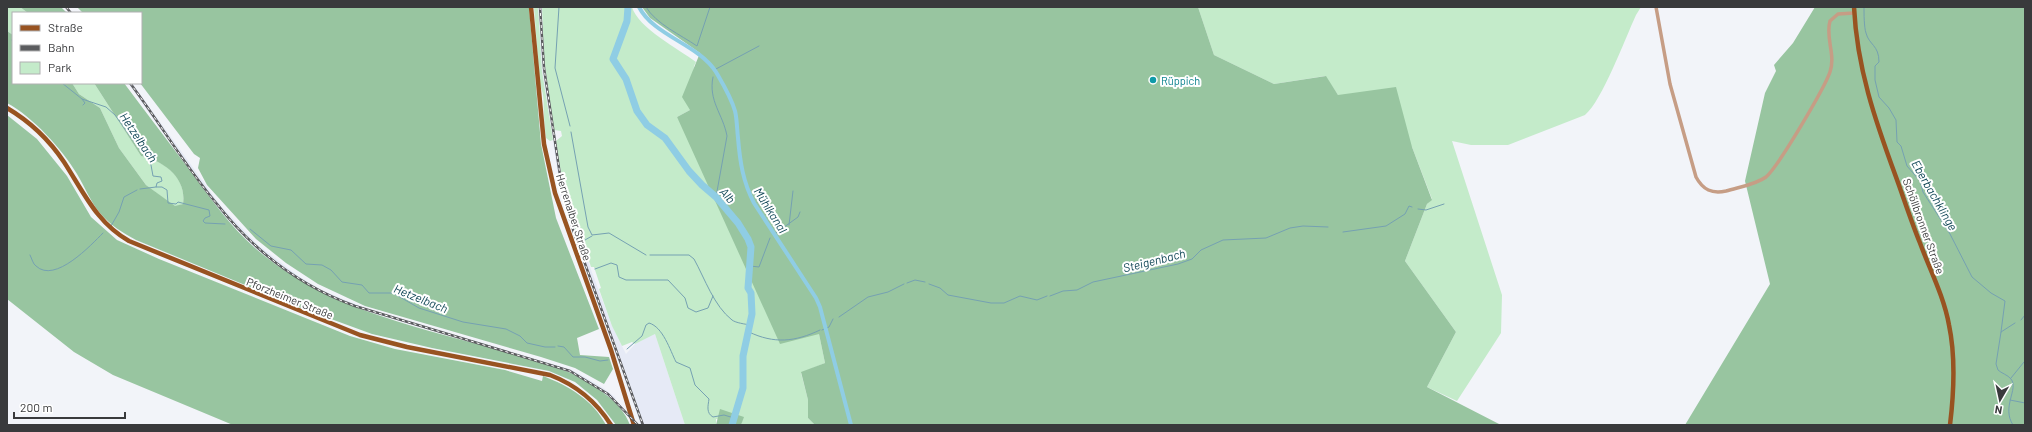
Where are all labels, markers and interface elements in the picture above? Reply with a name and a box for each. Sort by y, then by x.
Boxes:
legend [12,12,142,84]
text: Straße [48,20,83,34]
text: Bahn [48,40,75,54]
text: Park [48,60,72,74]
place label: Rüppich [1161,74,1200,87]
marker: Rüppich [1148,75,1158,85]
water label: Hetzelbach [117,109,161,165]
water label: Eberbachklinge [1909,157,1961,233]
street label: Herrenalber Straße [554,172,594,262]
street label: Schöllbronner Straße [1901,176,1947,276]
water label: Alb [717,184,739,206]
water label: Mühlkanal [752,185,791,236]
water label: Steigenbach [1121,245,1187,275]
street label: Pforzheimer Straße [245,275,335,321]
water label: Hetzelbach [392,281,450,315]
north arrow [1980,380,2020,420]
scale bar [14,394,125,420]
text: 200 m [20,400,52,414]
text: N [1994,403,2003,417]

